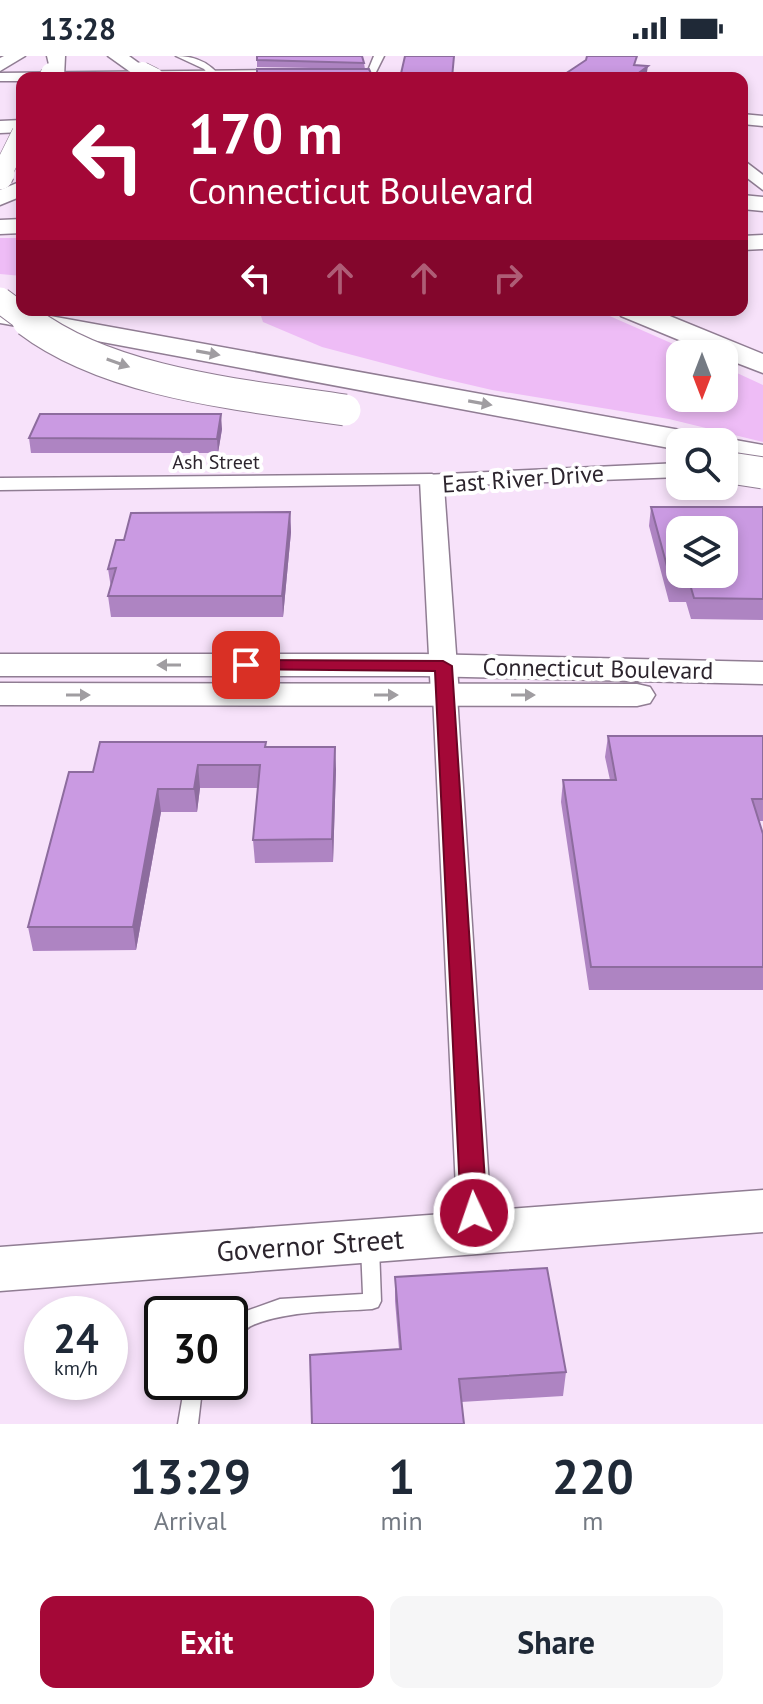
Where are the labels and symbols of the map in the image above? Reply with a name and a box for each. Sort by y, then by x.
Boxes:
north arrow [666,340,738,412]
one-way arrow [196,348,221,360]
one-way arrow [106,357,130,369]
one-way arrow [468,398,493,410]
street label: Ash Street [172,449,260,475]
street label: East River Drive [441,457,605,500]
pin [212,631,280,699]
street label: Connecticut Boulevard [482,651,714,686]
one-way arrow [156,659,181,671]
one-way arrow [66,688,91,701]
one-way arrow [374,689,399,701]
one-way arrow [511,689,536,701]
position arrow [432,1171,516,1255]
street label: Governor Street [215,1219,405,1269]
speed limit sign: 30 [144,1296,248,1400]

